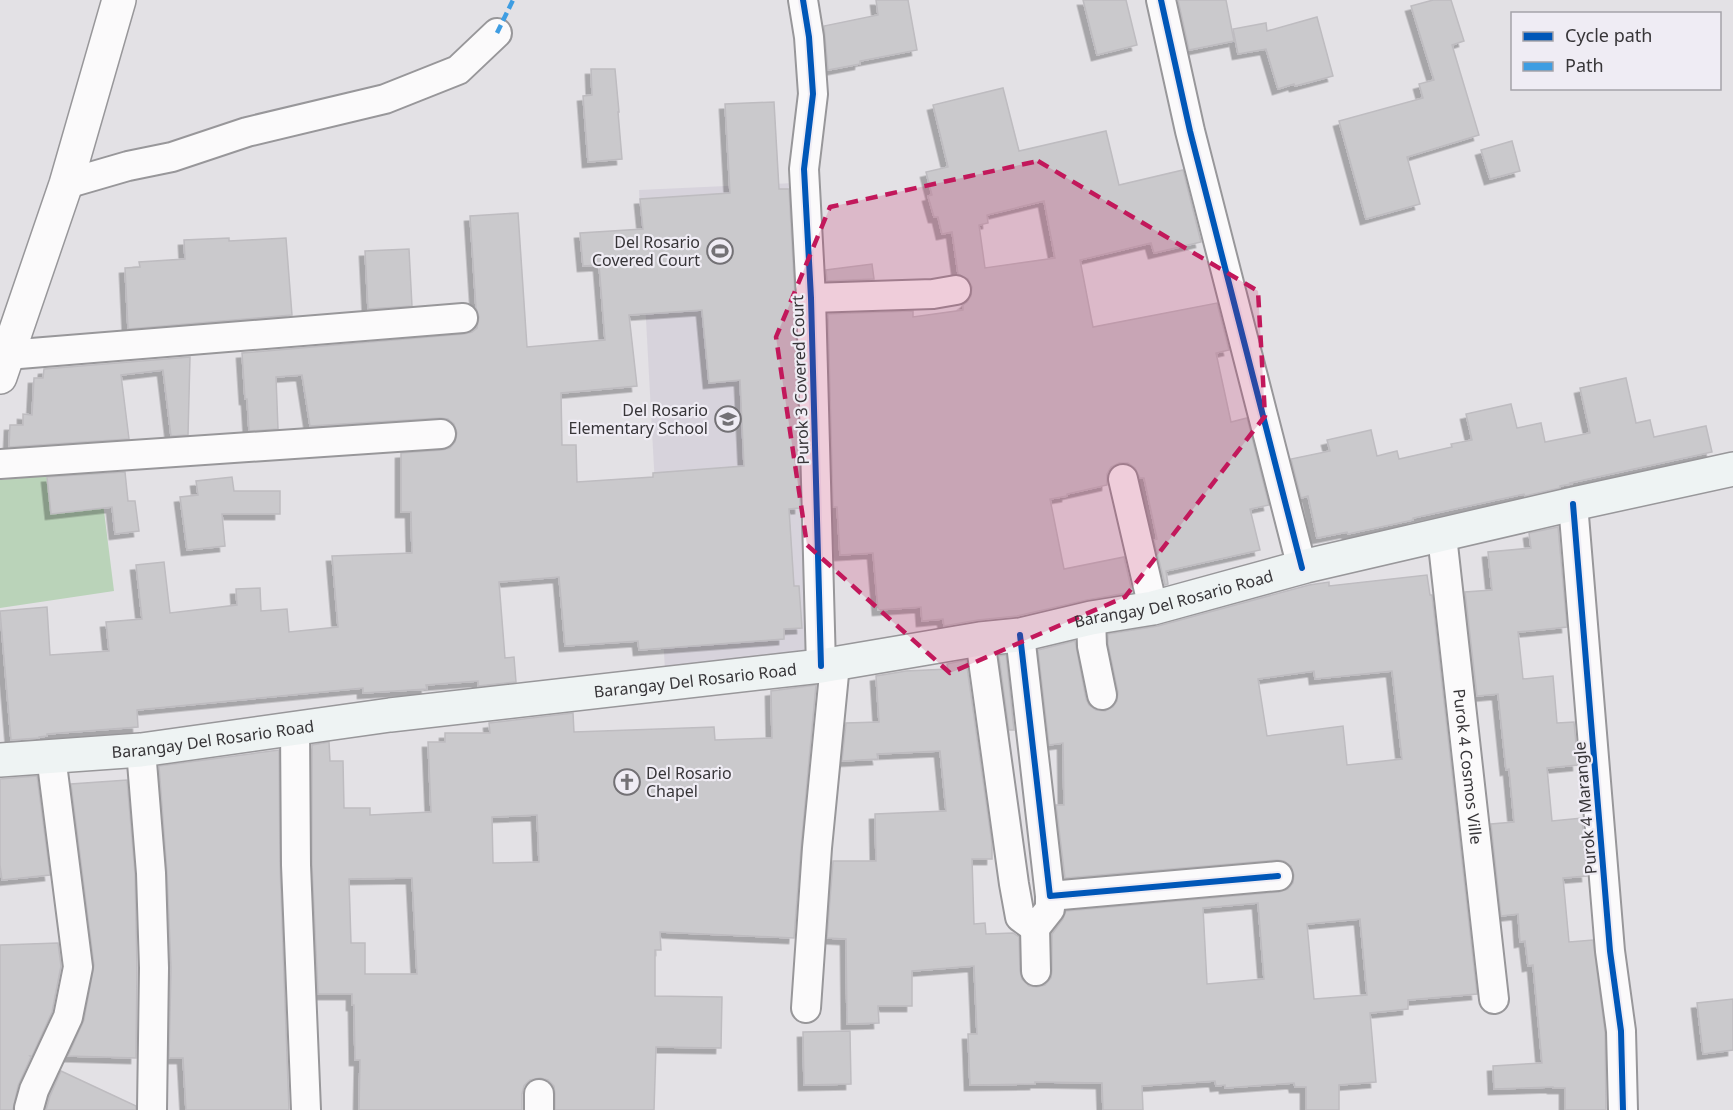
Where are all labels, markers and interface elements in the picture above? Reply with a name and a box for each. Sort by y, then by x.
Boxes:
legend [1511,12,1721,90]
text: Cycle path [1565,23,1652,47]
text: Path [1565,53,1604,77]
place label: Del Rosario Covered Court [592,231,700,271]
sports icon: Del Rosario Covered Court [705,236,735,266]
street label: Purok 3 Covered Court [786,295,814,465]
place label: Del Rosario Elementary School [569,399,708,439]
school or university icon: Del Rosario Elementary School [713,404,743,434]
street label: Barangay Del Rosario Road [1072,565,1276,633]
street label: Barangay Del Rosario Road [593,658,798,703]
street label: Purok 4 Cosmos Ville [1448,687,1488,846]
street label: Barangay Del Rosario Road [111,715,316,763]
street label: Purok 4 Marangle [1568,741,1602,875]
place label: Del Rosario Chapel [646,762,732,802]
church icon: Del Rosario Chapel [612,767,642,797]

